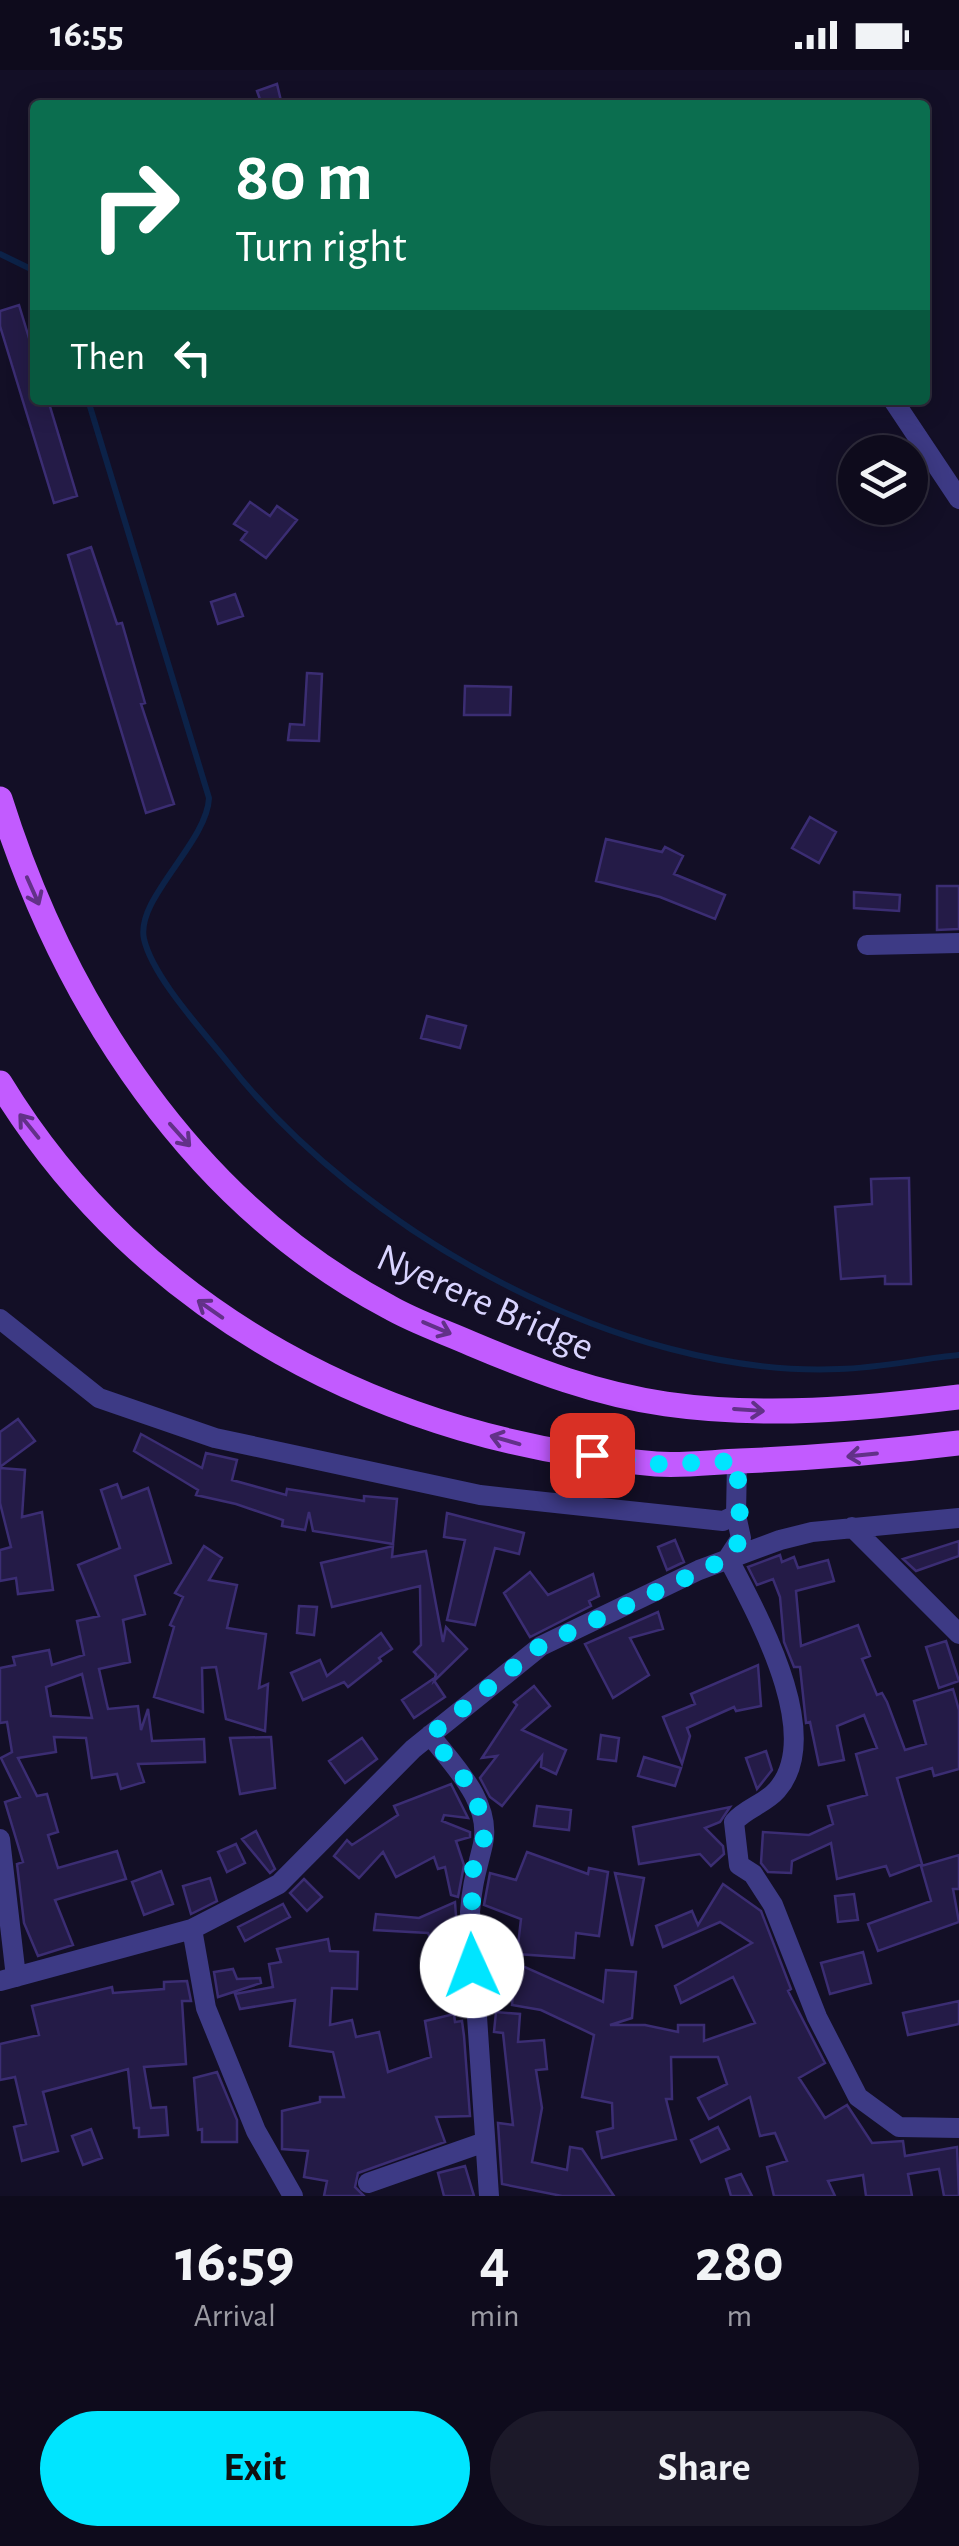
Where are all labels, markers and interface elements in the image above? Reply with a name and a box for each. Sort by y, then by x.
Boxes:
text: 16:55 [50,16,124,54]
icon: right [70,140,200,270]
text: 80 m [235,143,373,213]
text: Turn right [235,225,407,270]
icon: left [165,330,220,385]
text: Then [70,339,145,377]
map controls [838,435,928,525]
button: layers [838,435,928,525]
one-way arrow [25,875,43,906]
one-way arrow [19,1113,40,1140]
one-way arrow [168,1122,191,1147]
street label: Nyerere Bridge [371,1237,600,1368]
one-way arrow [196,1299,224,1320]
one-way arrow [421,1320,452,1338]
one-way arrow [732,1400,764,1419]
pin [550,1413,635,1498]
icon: arrive [565,1428,620,1483]
one-way arrow [489,1430,521,1448]
one-way arrow [847,1446,879,1465]
position arrow [420,1914,524,2018]
text: 16:59 [175,2232,294,2292]
text: 4 [479,2232,510,2292]
text: 280 [695,2232,784,2292]
text: Arrival [194,2300,276,2332]
text: min [470,2300,519,2332]
text: m [726,2300,752,2332]
button: Exit [40,2411,470,2526]
button: Share [490,2411,919,2526]

